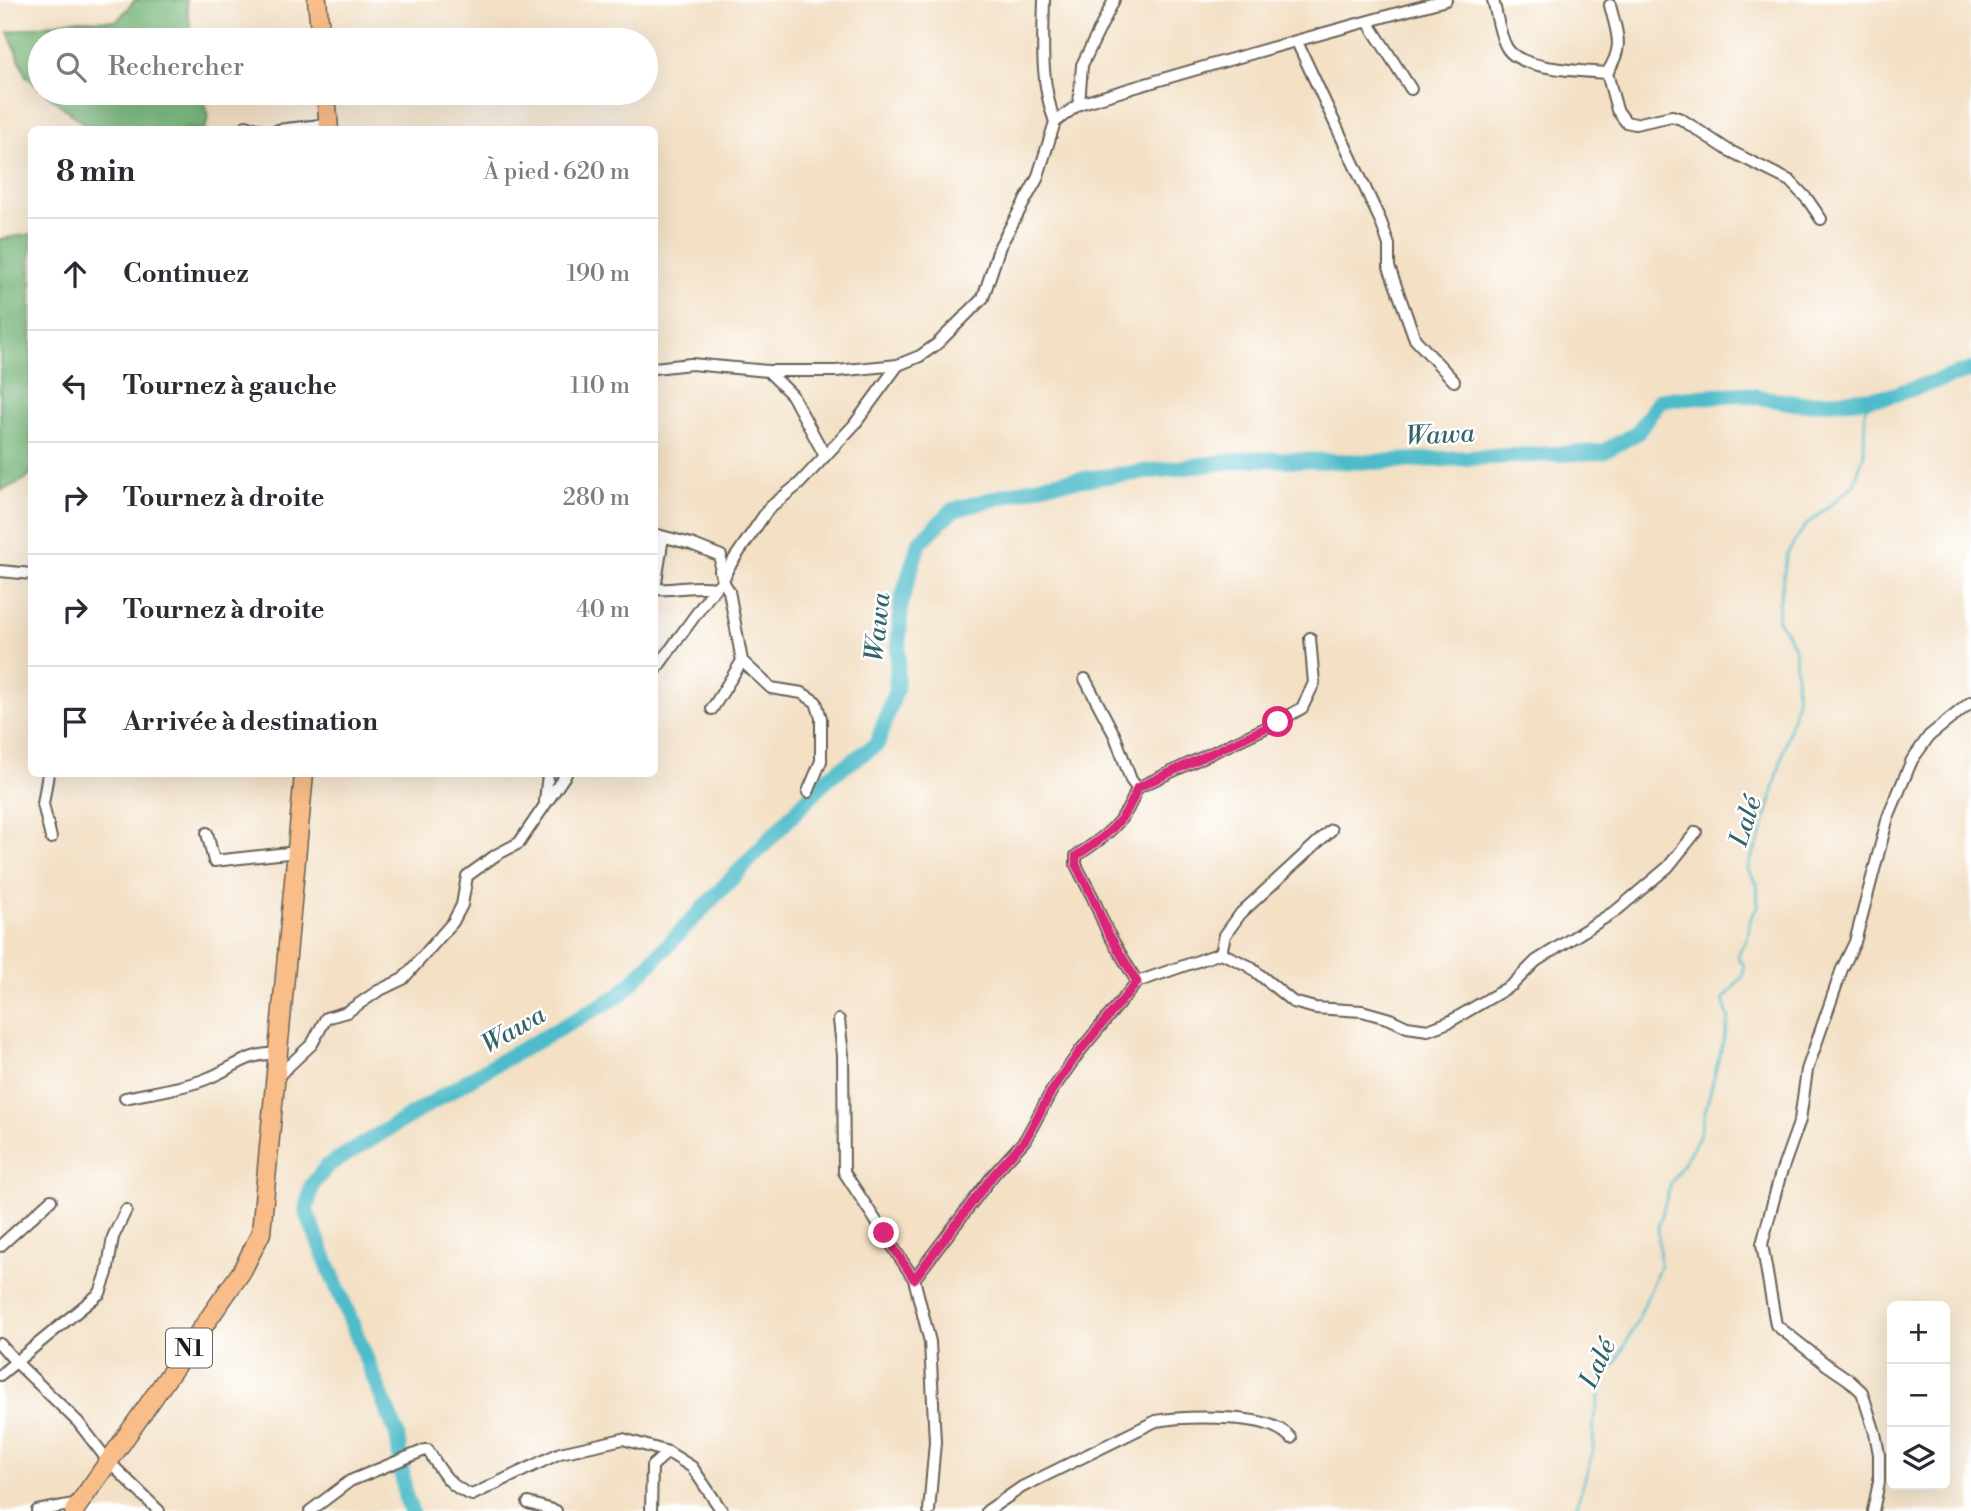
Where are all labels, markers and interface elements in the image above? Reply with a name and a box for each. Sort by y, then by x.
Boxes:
search box [28,28,658,105]
icon: search [52,48,90,86]
text: Rechercher [108,51,244,83]
text: 8 min [56,153,135,191]
text: À pied · 620 m [483,158,630,186]
icon: ahead [56,255,94,293]
text: Continuez [123,258,249,290]
text: 190 m [567,260,630,288]
icon: left [56,367,94,405]
text: Tournez à gauche [123,370,337,402]
text: 110 m [570,372,630,400]
water label: Wawa [1405,417,1476,453]
icon: right [56,479,94,517]
text: Tournez à droite [123,482,325,514]
text: 280 m [563,484,630,512]
icon: right [56,591,94,629]
water label: Wawa [858,591,898,663]
text: Tournez à droite [123,594,325,626]
text: 40 m [576,596,630,624]
icon: arrive [56,703,94,741]
text: Arrivée à destination [123,706,378,738]
route start [1262,706,1293,737]
water label: Lalé [1723,791,1770,851]
water label: Wawa [476,998,552,1061]
route end [868,1217,899,1248]
map controls [1887,1301,1950,1490]
button: + [1887,1301,1950,1364]
road number: N1 [166,1329,212,1368]
water label: Lalé [1572,1332,1624,1394]
button: − [1887,1364,1950,1427]
button: layers [1887,1427,1950,1490]

